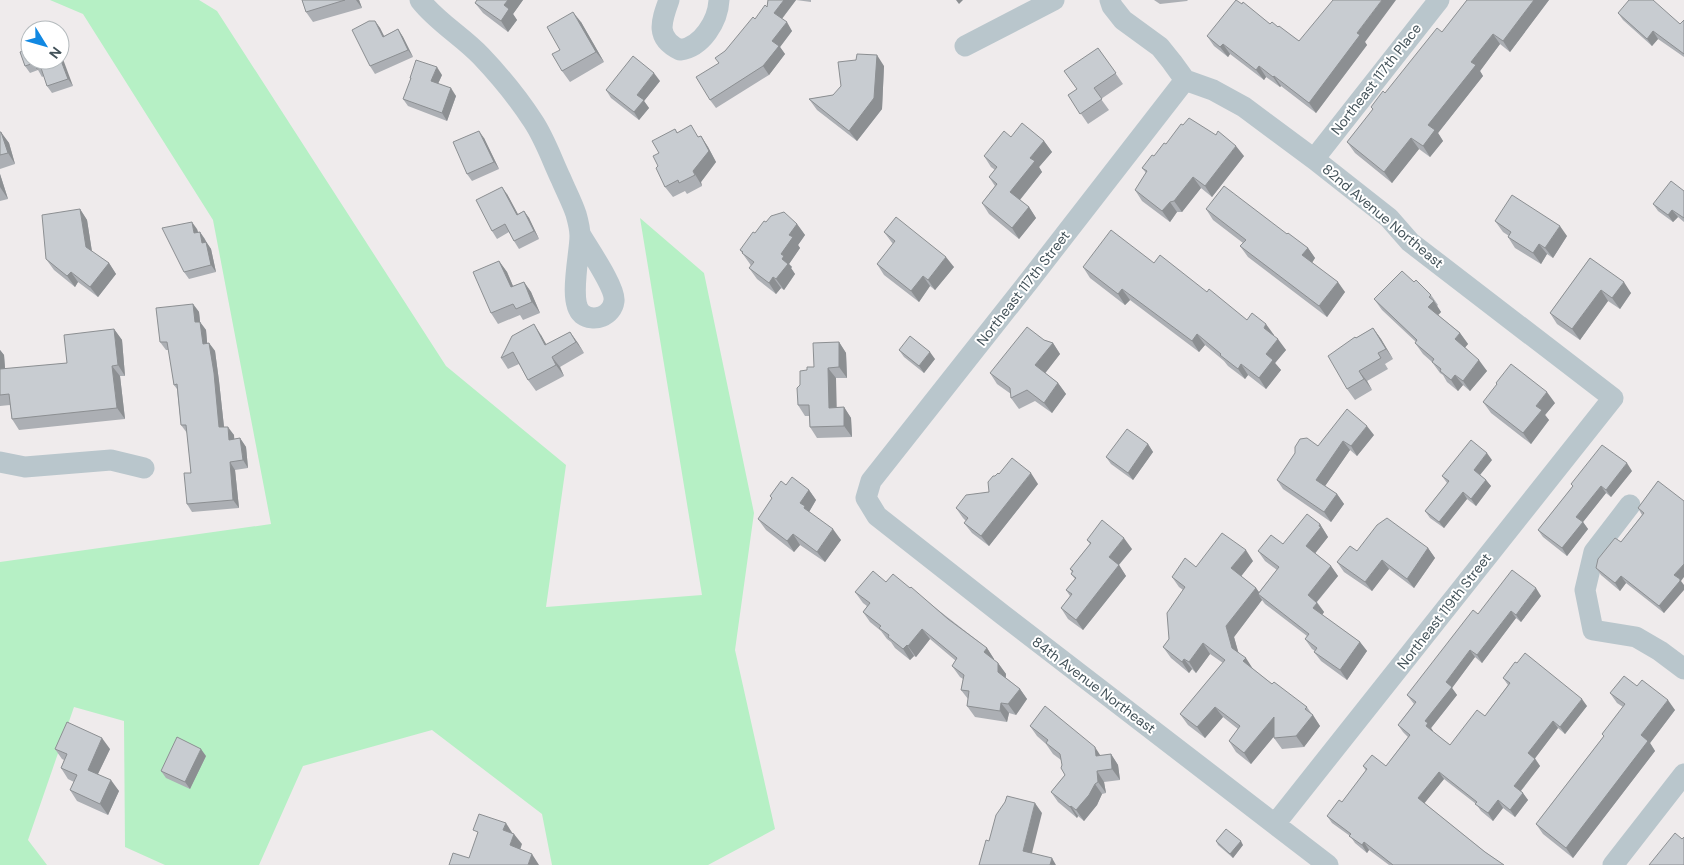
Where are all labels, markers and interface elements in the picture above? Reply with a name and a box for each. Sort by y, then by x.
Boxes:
north arrow [20,20,70,70]
street label: Northeast 117th Place [1327,20,1425,138]
text: N [45,43,66,62]
street label: 82nd Avenue Northeast [1319,160,1447,272]
street label: Northeast 117th Street [972,227,1074,349]
street label: Northeast 119th Street [1393,549,1495,673]
street label: 84th Avenue Northeast [1029,633,1159,737]

